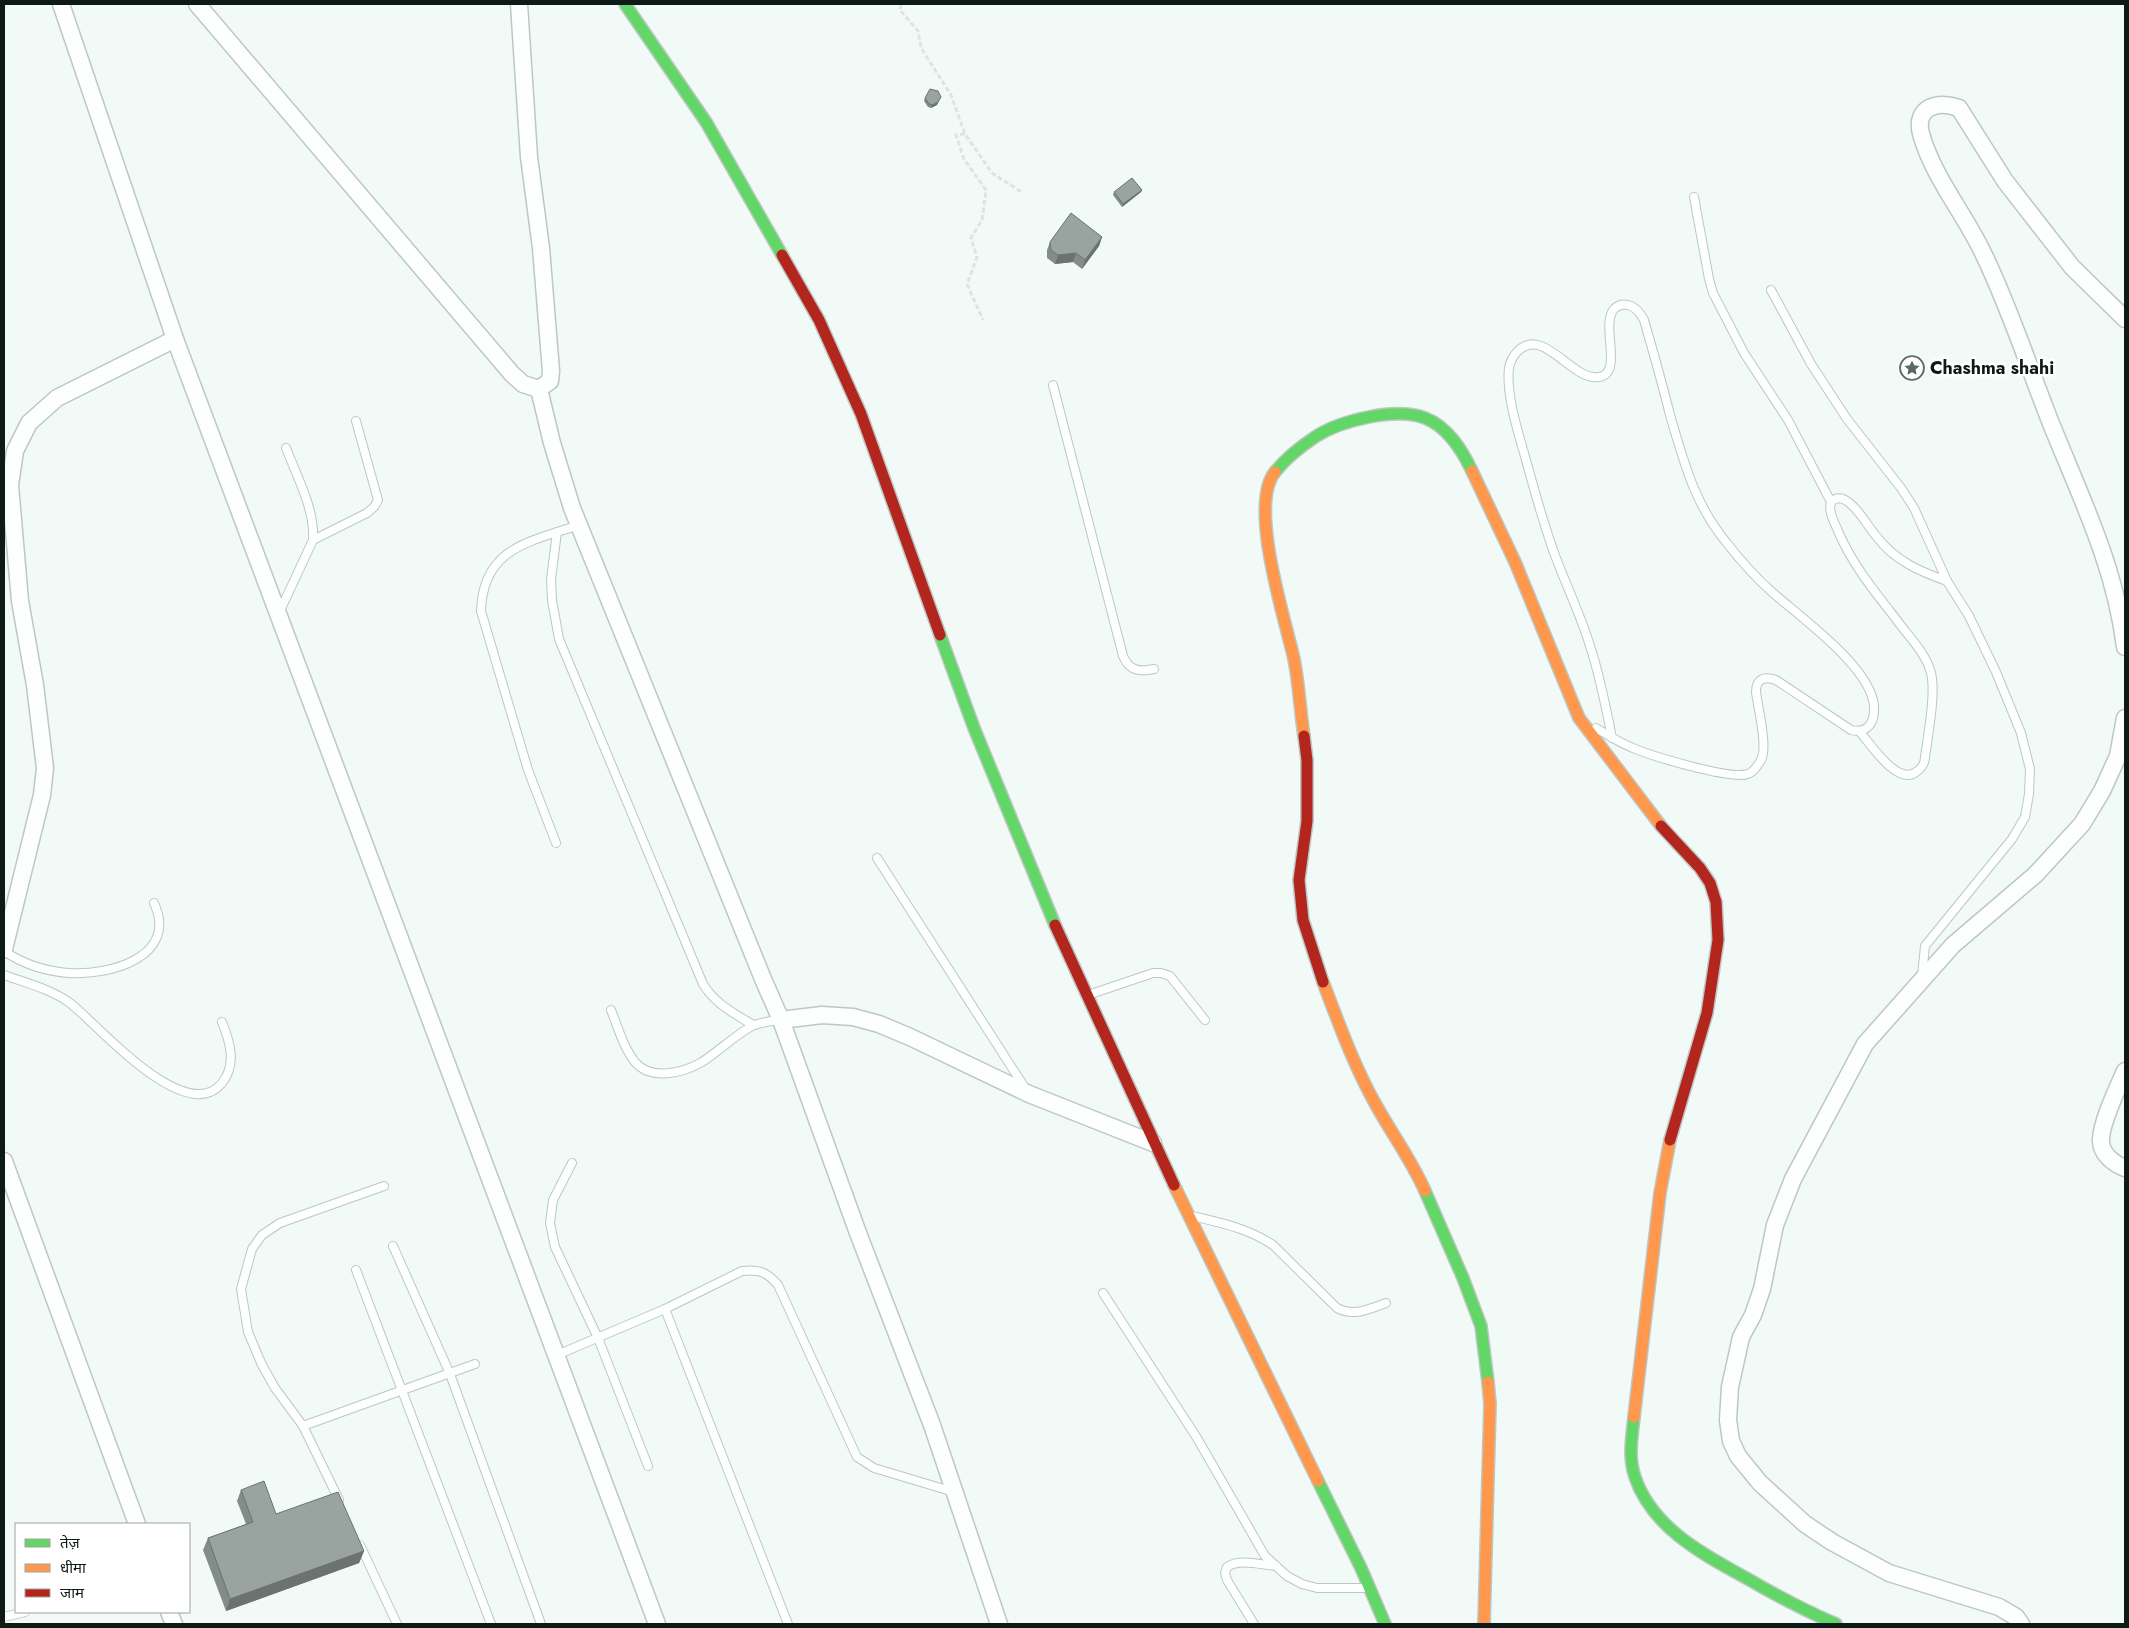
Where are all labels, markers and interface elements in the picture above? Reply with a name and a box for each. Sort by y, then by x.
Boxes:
place icon: Chashma shahi [1899,355,1925,381]
place label: Chashma shahi [1930,355,2054,381]
legend [15,1523,190,1613]
text: तेज़ [60,1532,81,1554]
text: धीमा [60,1557,87,1579]
text: जाम [60,1582,85,1604]

